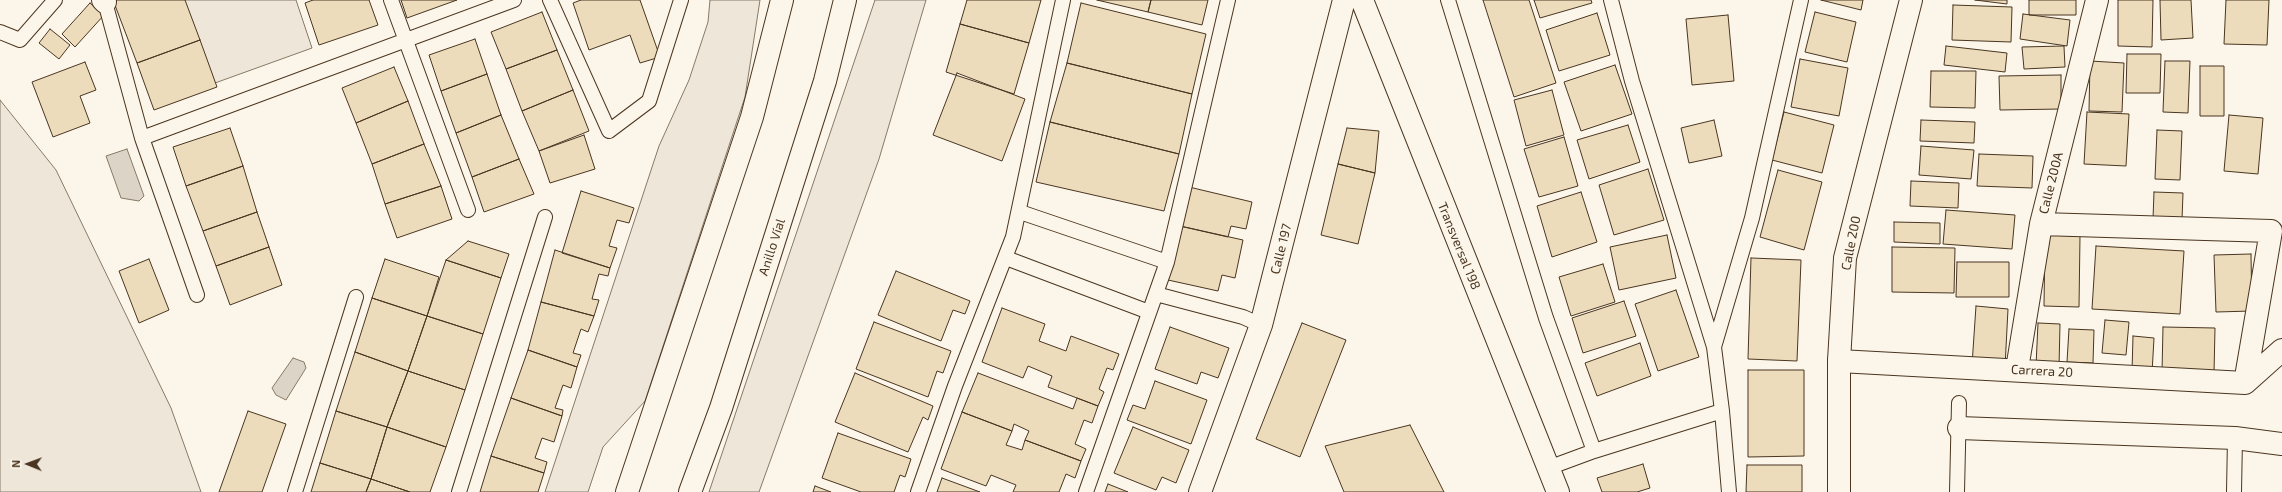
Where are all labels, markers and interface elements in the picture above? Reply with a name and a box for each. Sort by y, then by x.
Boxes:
street label: Calle 200A [2036,150,2066,216]
street label: Transversal 198 [1434,200,1484,292]
street label: Calle 200 [1838,214,1864,272]
street label: Anillo Víal [755,217,789,277]
street label: Calle 197 [1267,222,1295,276]
street label: Carrera 20 [2011,362,2073,380]
north arrow [8,444,48,484]
text: N [9,460,22,468]

